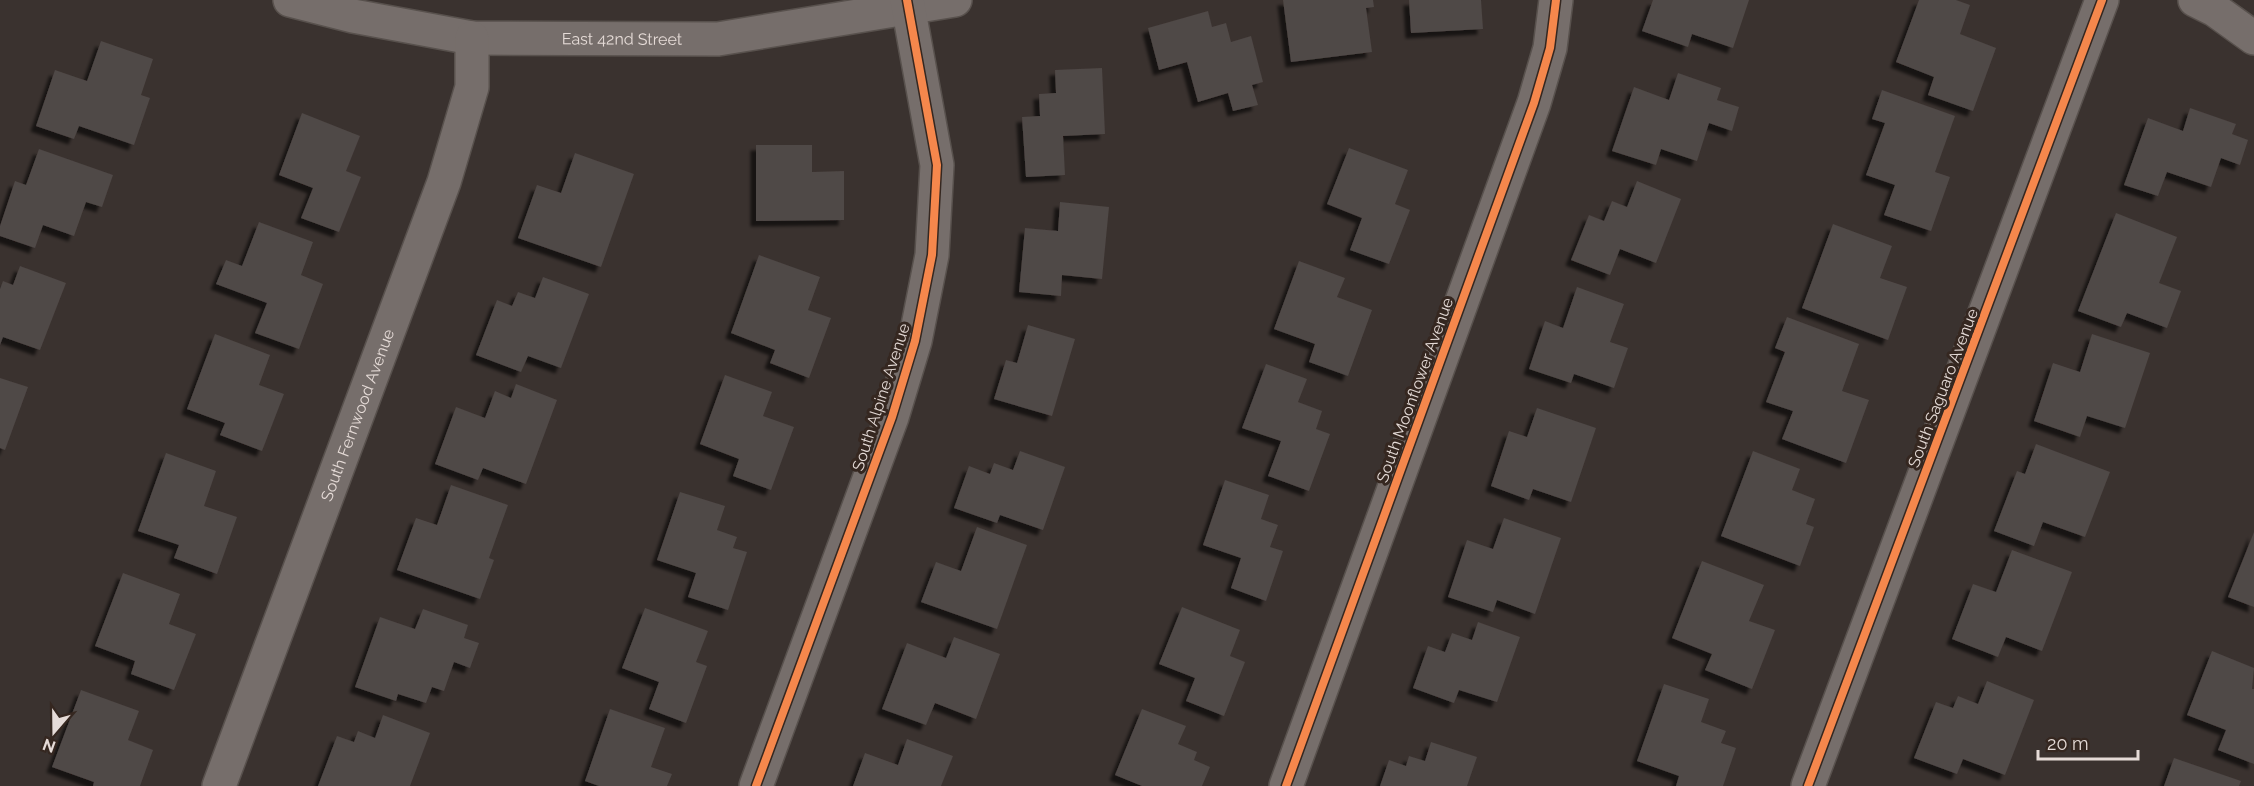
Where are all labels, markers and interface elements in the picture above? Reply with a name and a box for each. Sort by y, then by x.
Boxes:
street label: East 42nd Street [562,29,683,48]
street label: South Moonflower Avenue [1373,295,1457,485]
street label: South Saguaro Avenue [1904,306,1982,470]
street label: South Alpine Avenue [848,321,914,473]
street label: South Fernwood Avenue [317,326,398,504]
north arrow [24,702,84,762]
scale bar [2038,723,2138,761]
text: 20 m [2047,733,2089,754]
text: N [40,735,58,757]

